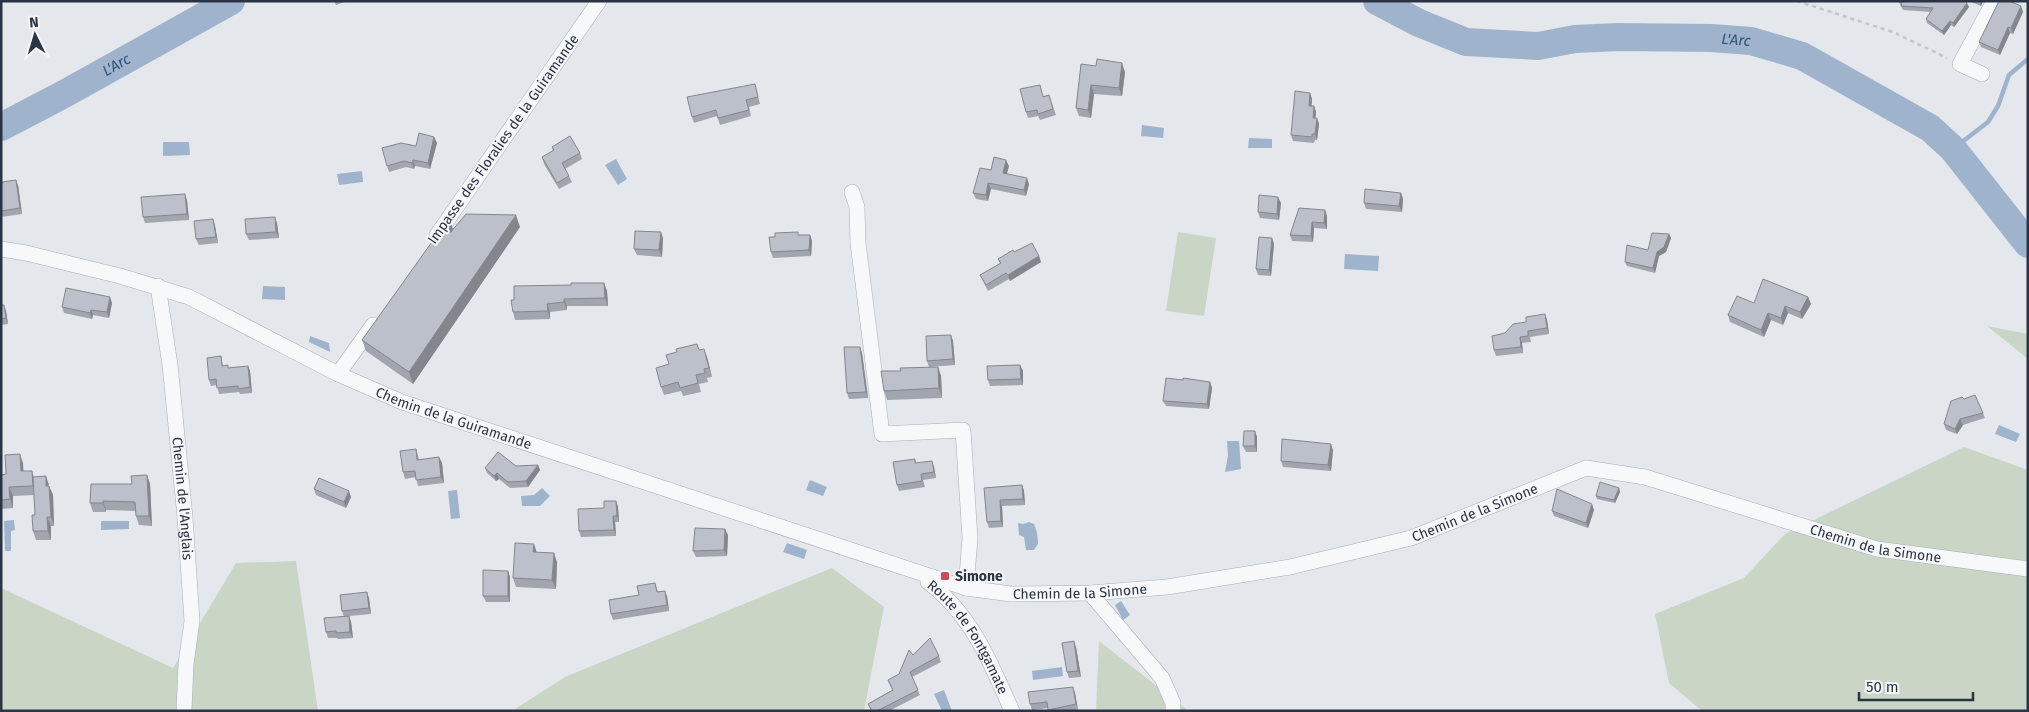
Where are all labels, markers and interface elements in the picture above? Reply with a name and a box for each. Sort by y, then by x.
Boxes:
north arrow [10,10,60,60]
text: N [29,14,39,31]
water label: L'Arc [1721,30,1752,50]
street label: Impasse des Floralies de la Guiramande [424,31,583,247]
water label: L'Arc [99,49,134,80]
street label: Chemin de la Guiramande [373,384,534,453]
street label: Chemin de l'Anglais [168,436,196,561]
street label: Chemin de la Simone [1409,480,1540,546]
street label: Chemin de la Simone [1808,521,1942,566]
place label: Simone [955,568,1003,585]
marker: Simone [939,570,951,582]
street label: Route de Fontgamate [924,577,1012,697]
street label: Chemin de la Simone [1013,581,1148,603]
scale bar [1859,670,1973,702]
text: 50 m [1866,678,1899,696]

